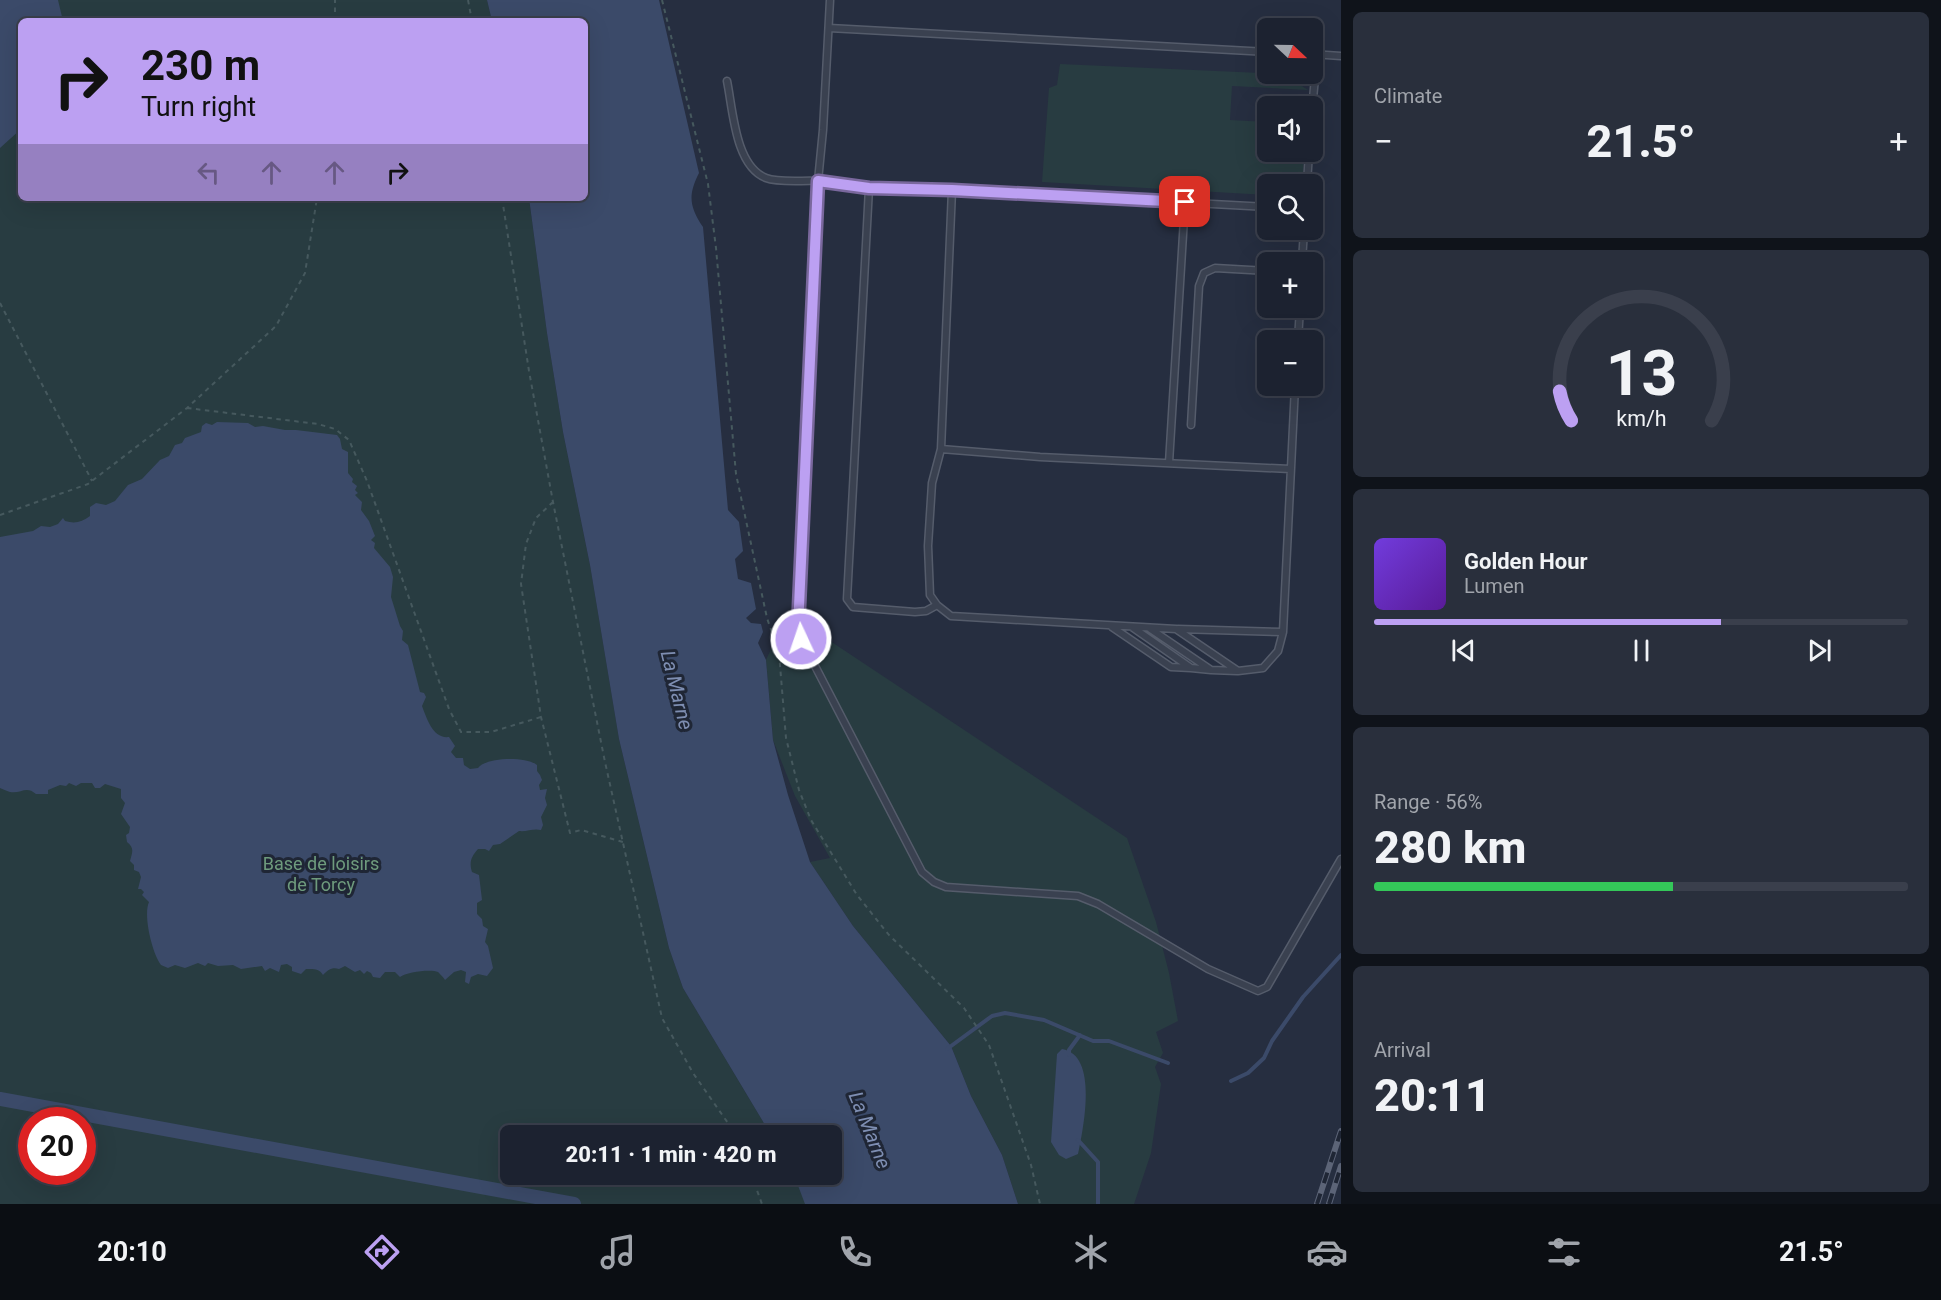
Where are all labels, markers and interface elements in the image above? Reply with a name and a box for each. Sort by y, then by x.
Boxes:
north arrow [1257,18,1323,84]
map controls [1257,18,1323,396]
text: 230 m [141,41,260,90]
icon: right [42,42,120,120]
text: Climate [1374,84,1442,108]
text: Turn right [141,91,256,123]
button: sound [1257,96,1323,162]
text: 21.5° [1587,115,1696,168]
text: − [1374,122,1393,161]
text: + [1889,122,1908,161]
icon: left [192,156,225,189]
icon: ahead [255,156,288,189]
icon: ahead [318,156,351,189]
icon: right [381,156,414,189]
button: search [1257,174,1323,240]
pin [1159,176,1210,227]
icon: arrive [1168,185,1201,218]
button: + [1257,252,1323,318]
button: − [1257,330,1323,396]
text: 13 [1605,337,1677,410]
text: km/h [1616,406,1666,431]
text: Golden Hour [1464,549,1588,574]
text: Lumen [1464,574,1525,598]
position arrow [769,607,833,671]
icon: previous [1447,634,1480,667]
icon: pause [1625,634,1658,667]
icon: next [1803,634,1836,667]
water label: La Marne [656,648,698,732]
text: Range · 56% [1374,790,1482,814]
text: 280 km [1374,821,1526,874]
park label: Base de loisirs de Torcy [263,853,379,895]
text: Arrival [1374,1038,1431,1062]
text: 20:11 [1374,1069,1491,1122]
water label: La Marne [844,1088,896,1172]
speed limit sign: 20 [18,1107,96,1185]
text: 20:11 · 1 min · 420 m [566,1142,776,1167]
icon: directions [361,1231,403,1273]
icon: music [597,1231,639,1273]
icon: phone [834,1231,876,1273]
icon: climate [1070,1231,1112,1273]
icon: car [1306,1231,1348,1273]
icon: filters [1543,1231,1585,1273]
text: 20:10 [97,1236,167,1268]
text: 21.5° [1779,1236,1844,1268]

